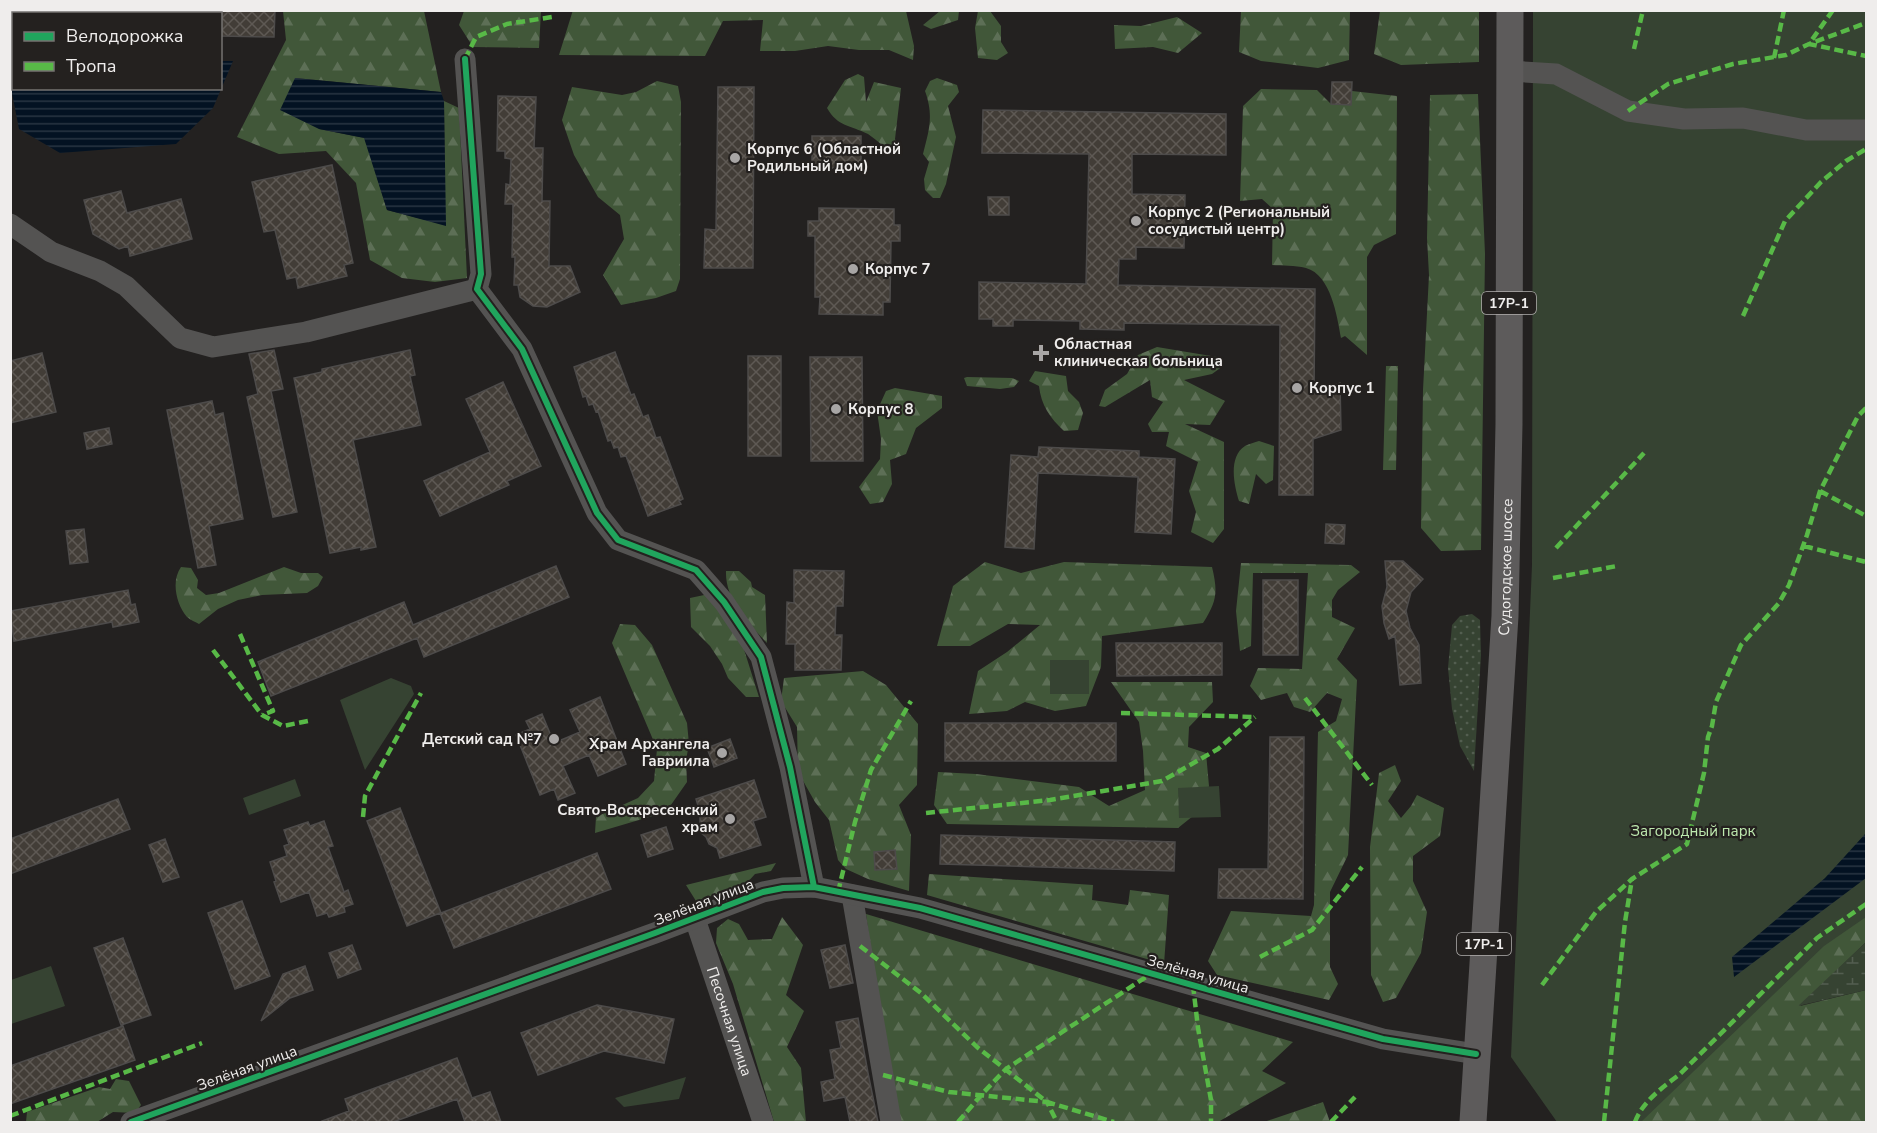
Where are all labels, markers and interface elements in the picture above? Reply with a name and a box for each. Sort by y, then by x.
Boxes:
legend [12,12,222,90]
text: Велодорожка [66,24,183,48]
text: Тропа [66,54,117,78]
place label: Корпус 6 (Областной Родильный дом) [747,139,901,176]
marker: Корпус 6 (Областной Родильный дом) [728,151,742,165]
place label: Корпус 2 (Региональный сосудистый центр) [1148,202,1330,239]
marker: Корпус 2 (Региональный сосудистый центр) [1129,214,1143,228]
place label: Корпус 7 [865,259,930,279]
marker: Корпус 7 [846,262,860,276]
road number: 17Р-1 [1482,292,1536,314]
place label: Областная клиническая больница [1054,334,1223,371]
marker: Областная клиническая больница [1032,344,1050,362]
place label: Корпус 1 [1309,378,1374,398]
marker: Корпус 1 [1290,381,1304,395]
place label: Корпус 8 [848,399,913,419]
marker: Корпус 8 [829,402,843,416]
street label: Судогодское шоссе [1494,498,1517,636]
place label: Детский сад №7 [422,729,542,749]
marker: Детский сад №7 [547,732,561,746]
place label: Храм Архангела Гавриила [588,734,710,771]
marker: Храм Архангела Гавриила [715,746,729,760]
place label: Свято-Воскресенский храм [557,800,718,837]
marker: Свято-Воскресенский храм [723,812,737,826]
park label: Загородный парк [1631,821,1756,841]
street label: Зелёная улица [651,874,757,930]
road number: 17Р-1 [1457,933,1511,955]
street label: Зелёная улица [1145,950,1251,998]
street label: Песочная улица [702,964,757,1079]
street label: Зелёная улица [194,1041,300,1095]

